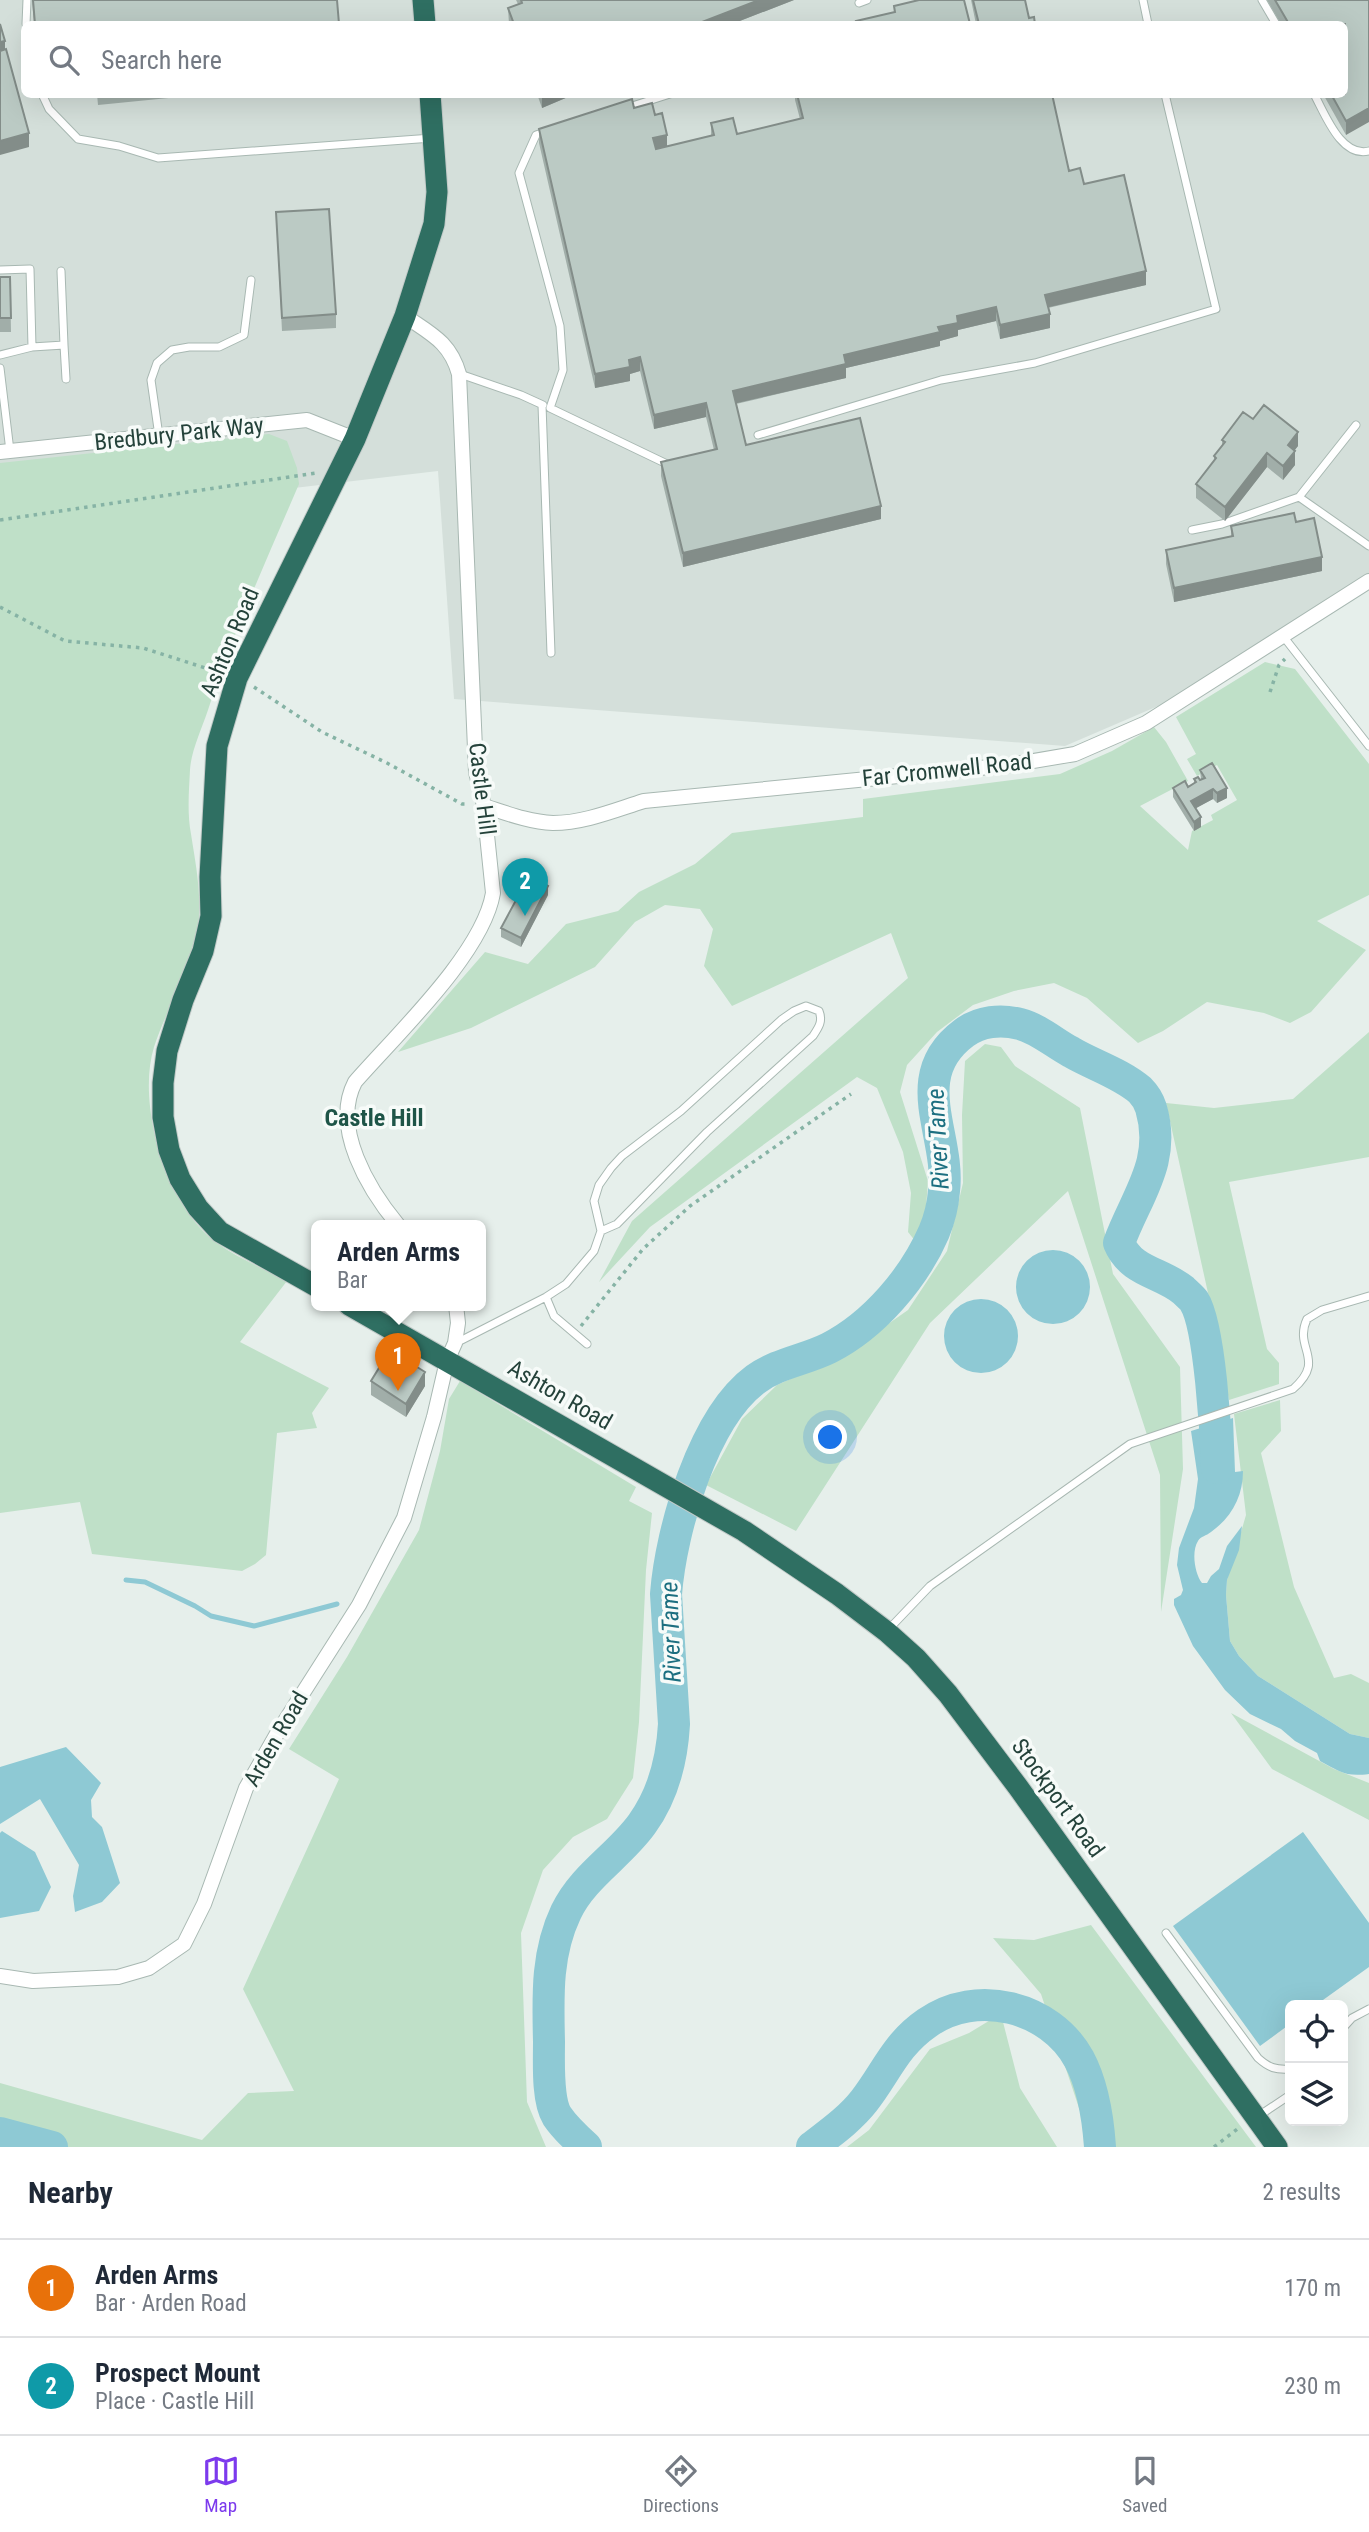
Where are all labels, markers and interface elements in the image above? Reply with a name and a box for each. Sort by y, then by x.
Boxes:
search box [21,21,1348,98]
icon: search [45,41,83,79]
text: Search here [101,45,222,75]
street label: Bredbury Park Way [93,412,265,456]
street label: Ashton Road [195,584,265,700]
street label: Castle Hill [463,741,501,837]
street label: Far Cromwell Road [861,748,1033,792]
pin: 2 [502,858,548,916]
water label: River Tame [921,1088,955,1190]
district label: Castle Hill [324,1104,424,1132]
popup [311,1220,486,1311]
text: Arden Arms [337,1237,460,1267]
text: Bar [337,1267,367,1294]
pin: 1 [375,1333,421,1391]
street label: Ashton Road [503,1354,617,1436]
your location [813,1420,847,1454]
water label: River Tame [655,1581,687,1683]
street label: Arden Road [238,1687,314,1791]
street label: Stockport Road [1006,1734,1110,1862]
map controls [1285,2000,1348,2126]
button: locate [1285,2000,1348,2063]
button: layers [1285,2063,1348,2126]
text: Nearby [28,2175,113,2210]
text: 2 results [1263,2179,1341,2206]
text: Arden Arms [95,2260,218,2290]
text: 1 [45,2275,57,2302]
text: 170 m [1284,2275,1341,2302]
text: Bar · Arden Road [95,2290,247,2317]
text: Prospect Mount [95,2358,260,2388]
text: 2 [45,2373,57,2400]
text: 230 m [1284,2373,1341,2400]
text: Place · Castle Hill [95,2388,254,2415]
tab: Map [202,2452,240,2517]
tab: Directions [643,2452,719,2517]
tab: Saved [1122,2452,1167,2517]

